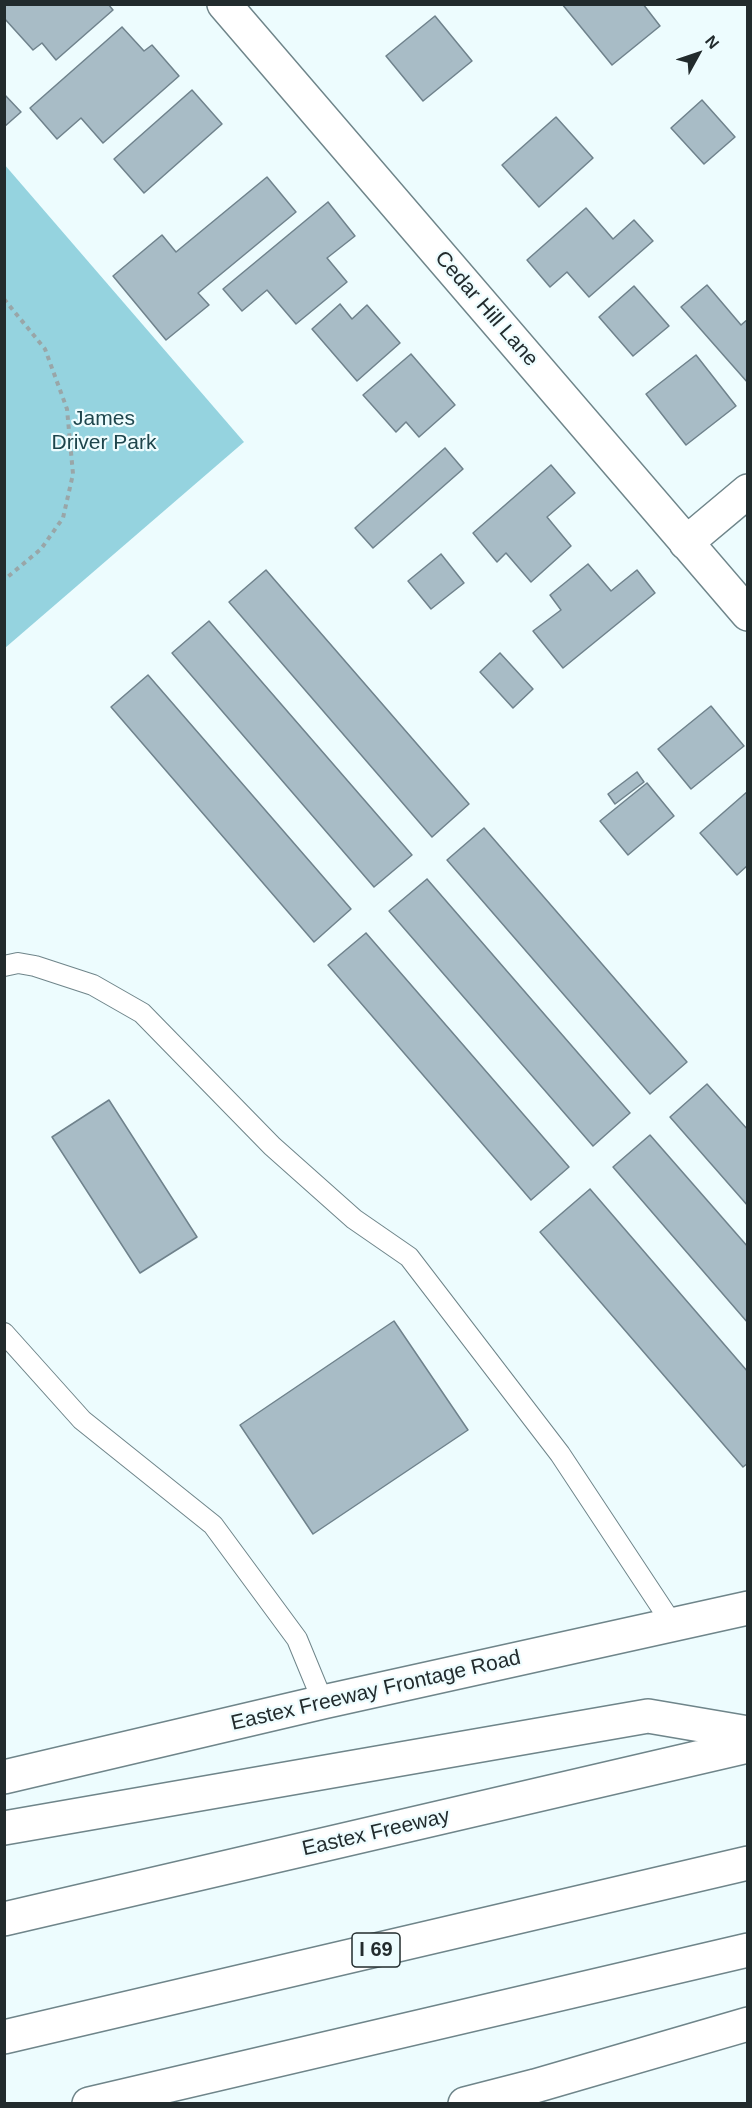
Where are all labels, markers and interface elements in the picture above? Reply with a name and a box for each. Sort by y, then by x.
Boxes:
north arrow [668,24,728,84]
text: N [702,32,722,52]
street label: Cedar Hill Lane [429,246,543,372]
park label: James Driver Park [51,406,157,456]
street label: Eastex Freeway Frontage Road [229,1645,523,1737]
street label: Eastex Freeway [300,1804,452,1862]
road number: I 69 [352,1933,400,1967]

